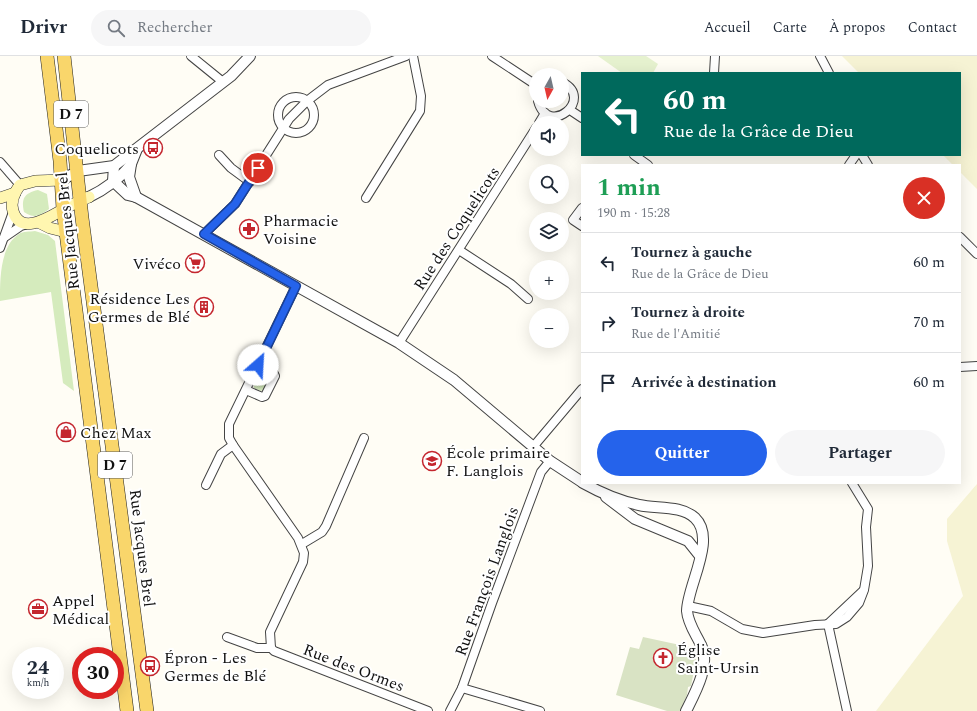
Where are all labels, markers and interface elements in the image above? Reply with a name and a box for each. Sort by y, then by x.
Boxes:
search box [91,10,371,46]
text: Drivr [20,13,67,42]
text: Rechercher [137,16,212,39]
icon: search [105,17,127,39]
text: Accueil [704,17,751,38]
text: Carte [773,17,807,38]
text: À propos [829,17,886,38]
text: Contact [908,17,957,38]
north arrow [529,68,569,108]
map controls [529,68,569,348]
text: 60 m [663,79,727,122]
icon: left [597,88,649,140]
road number: D 7 [54,101,88,127]
button: sound [529,116,569,156]
text: Rue de la Grâce de Dieu [663,118,854,145]
place label: Coquelicots [54,137,139,161]
bus stop icon: Coquelicots [142,137,164,159]
pin [241,151,275,185]
icon: arrive [247,157,269,179]
street label: Rue des Coquelicots [408,162,506,295]
button: search [529,164,569,204]
text: 1 min [597,170,661,206]
street label: Rue Jacques Brel [50,171,86,291]
button: close [903,177,945,219]
text: 190 m · 15:28 [597,203,670,223]
place label: Pharmacie Voisine [263,209,339,251]
button: layers [529,212,569,252]
pharmacy icon: Pharmacie Voisine [238,218,260,240]
text: Tournez à gauche [631,241,752,264]
text: 60 m [913,251,945,274]
place label: Vivéco [132,252,181,276]
supermarket icon: Vivéco [184,252,206,274]
icon: left [597,252,619,274]
button: + [529,260,569,300]
text: Rue de la Grâce de Dieu [631,264,769,284]
place label: Résidence Les Germes de Blé [88,287,190,329]
building icon: Résidence Les Germes de Blé [193,296,215,318]
text: Tournez à droite [631,301,745,324]
button: − [529,308,569,348]
text: 70 m [913,311,945,334]
icon: right [597,312,619,334]
text: Rue de l'Amitié [631,324,720,344]
position arrow [237,344,279,386]
text: Arrivée à destination [631,371,777,394]
text: 60 m [913,371,945,394]
icon: arrive [597,372,619,394]
shop icon: Chez Max [55,421,77,443]
place label: Chez Max [80,421,151,445]
button: Quitter [597,430,767,476]
button: Partager [775,430,945,476]
place label: École primaire F. Langlois [446,441,550,483]
school or university icon: École primaire F. Langlois [421,450,443,472]
road number: D 7 [98,452,132,478]
street label: Rue Jacques Brel [123,488,161,608]
street label: Rue François Langlois [449,503,525,659]
place label: Appel Médical [52,589,109,631]
office icon: Appel Médical [27,598,49,620]
street label: Rue des Ormes [300,638,408,698]
place label: Église Saint-Ursin [677,638,759,680]
place label: Épron - Les Germes de Blé [164,646,267,688]
speed limit sign: 30 [72,647,124,699]
church icon: Église Saint-Ursin [652,647,674,669]
text: 24 [27,653,49,683]
bus stop icon: Épron - Les Germes de Blé [139,655,161,677]
text: km/h [27,675,49,691]

